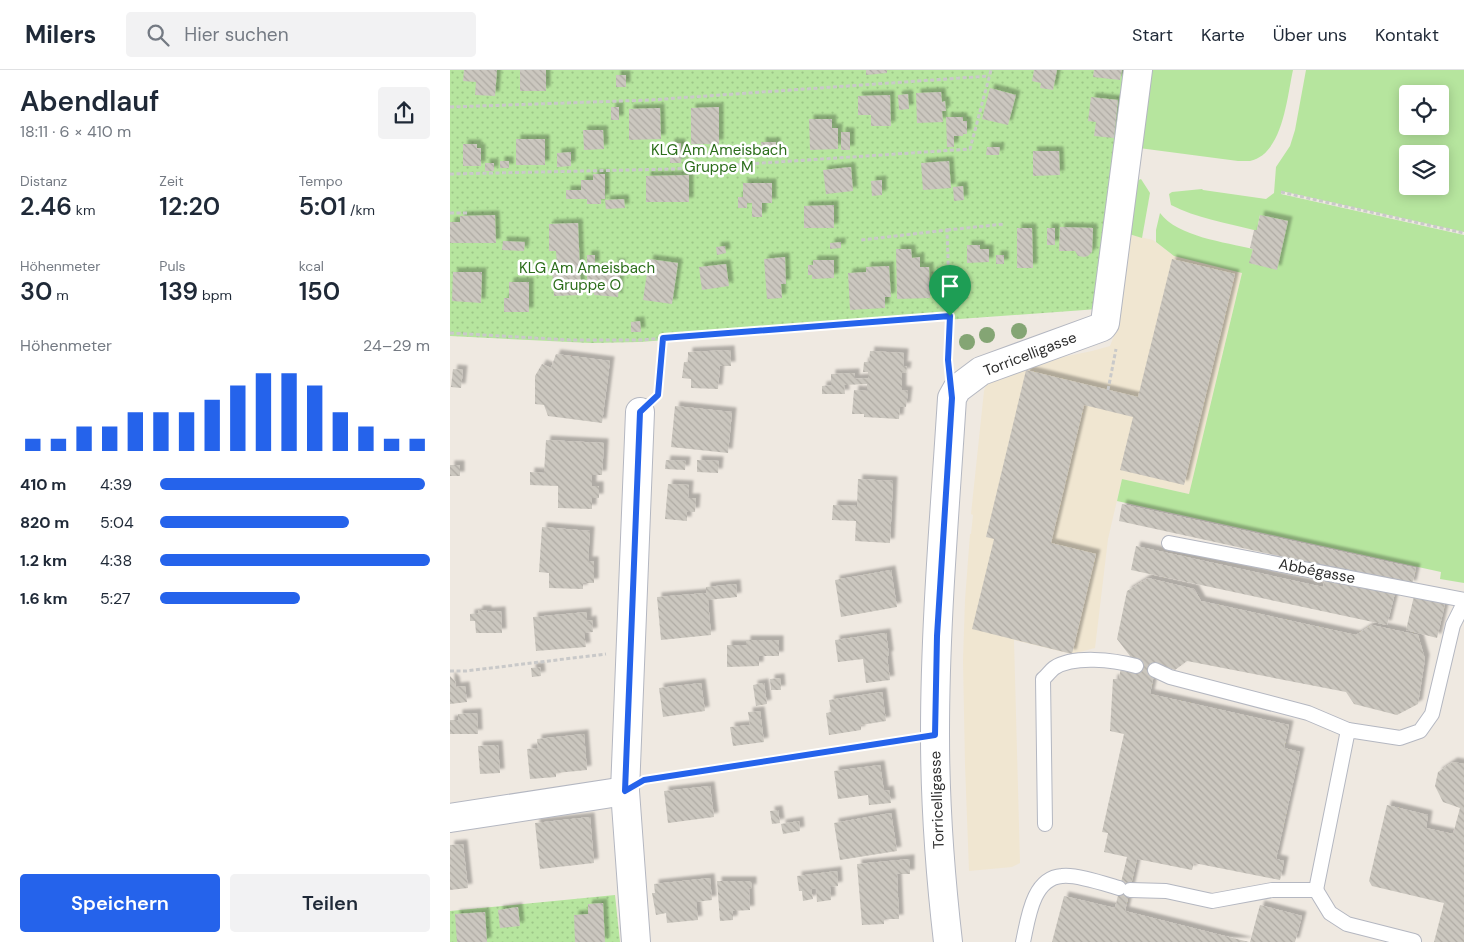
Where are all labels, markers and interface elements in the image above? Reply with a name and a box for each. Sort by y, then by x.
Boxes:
search box [126,12,476,57]
text: Milers [25,19,96,50]
icon: search [144,21,172,49]
text: Hier suchen [184,22,289,47]
text: Start [1132,23,1173,47]
text: Karte [1201,23,1245,47]
text: Über uns [1273,23,1347,47]
text: Kontakt [1375,23,1439,47]
text: Abendlauf [20,83,159,120]
map controls [1399,85,1449,195]
button: locate [1399,85,1449,135]
button: share [378,87,430,139]
text: 18:11 · 6 × 410 m [20,121,131,142]
park label: KLG Am Ameisbach Gruppe M [651,140,787,177]
button: layers [1399,145,1449,195]
text: Distanz [20,172,67,190]
text: Zeit [159,172,184,190]
text: Tempo [299,172,343,190]
text: 2.46 [20,190,72,223]
text: 12:20 [159,190,220,223]
text: 5:01 [299,190,346,223]
text: km [72,201,95,219]
text: /km [346,201,375,219]
text: Höhenmeter [20,257,101,275]
text: Puls [159,257,186,275]
text: kcal [299,257,324,275]
park label: KLG Am Ameisbach Gruppe O [519,258,655,295]
pin [929,265,971,316]
icon: arrive [936,272,964,300]
text: 30 [20,275,52,308]
text: 139 [159,275,198,308]
text: 150 [299,275,340,308]
text: m [52,286,69,304]
text: bpm [198,286,232,304]
street label: Torricelligasse [981,327,1079,381]
text: Höhenmeter [20,335,112,356]
text: 24–29 m [363,335,430,356]
text: 410 m [20,474,66,495]
text: 4:39 [100,474,132,495]
text: 820 m [20,512,69,533]
text: 5:04 [100,512,134,533]
text: 1.2 km [20,550,67,571]
text: 4:38 [100,550,132,571]
street label: Abbégasse [1277,554,1357,588]
text: 1.6 km [20,588,68,609]
text: 5:27 [100,588,130,609]
street label: Torricelligasse [925,751,949,849]
button: Speichern [20,874,220,932]
button: Teilen [230,874,430,932]

